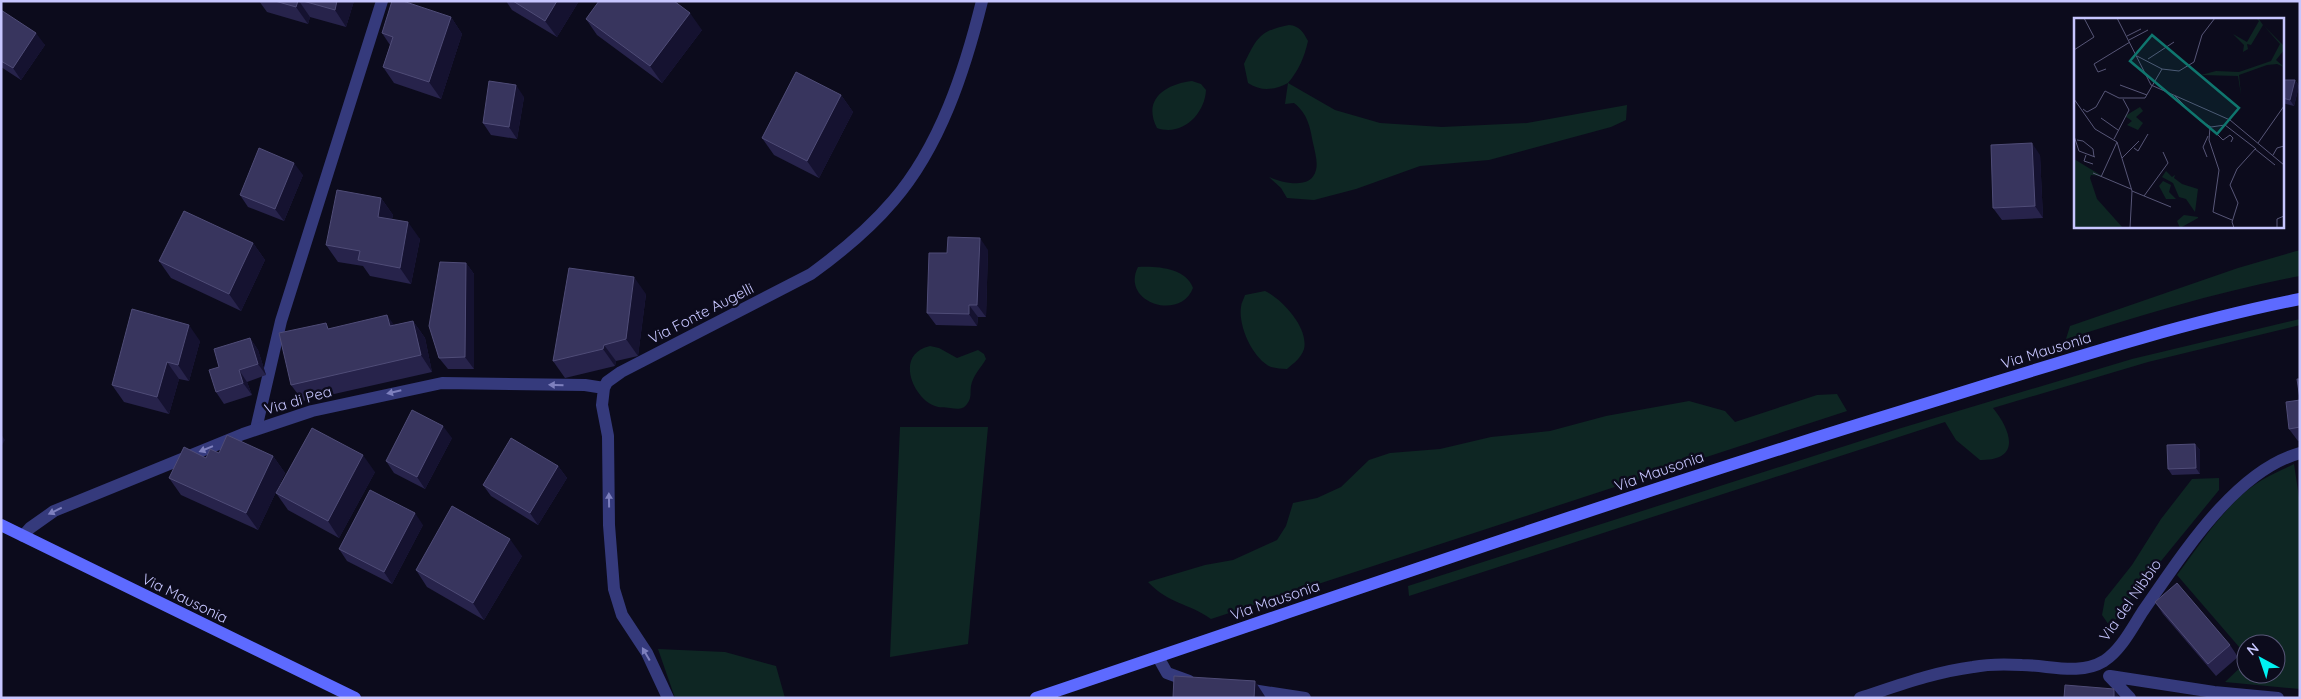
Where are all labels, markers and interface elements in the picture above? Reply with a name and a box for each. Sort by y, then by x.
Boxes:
inset map [2074,18,2284,228]
street label: Via Fonte Augelli [645,278,757,348]
street label: Via Mausonia [1999,327,2093,373]
one-way arrow [548,380,564,388]
street label: Via di Pea [262,381,334,419]
one-way arrow [387,388,402,396]
one-way arrow [199,446,213,454]
street label: Via Mausonia [1612,447,1706,495]
one-way arrow [605,491,613,507]
one-way arrow [48,507,63,515]
street label: Via del Nibbio [2095,555,2165,645]
street label: Via Mausonia [139,569,231,627]
street label: Via Mausonia [1228,576,1322,624]
north arrow [2236,634,2286,684]
text: N [2243,639,2262,659]
one-way arrow [642,647,651,660]

